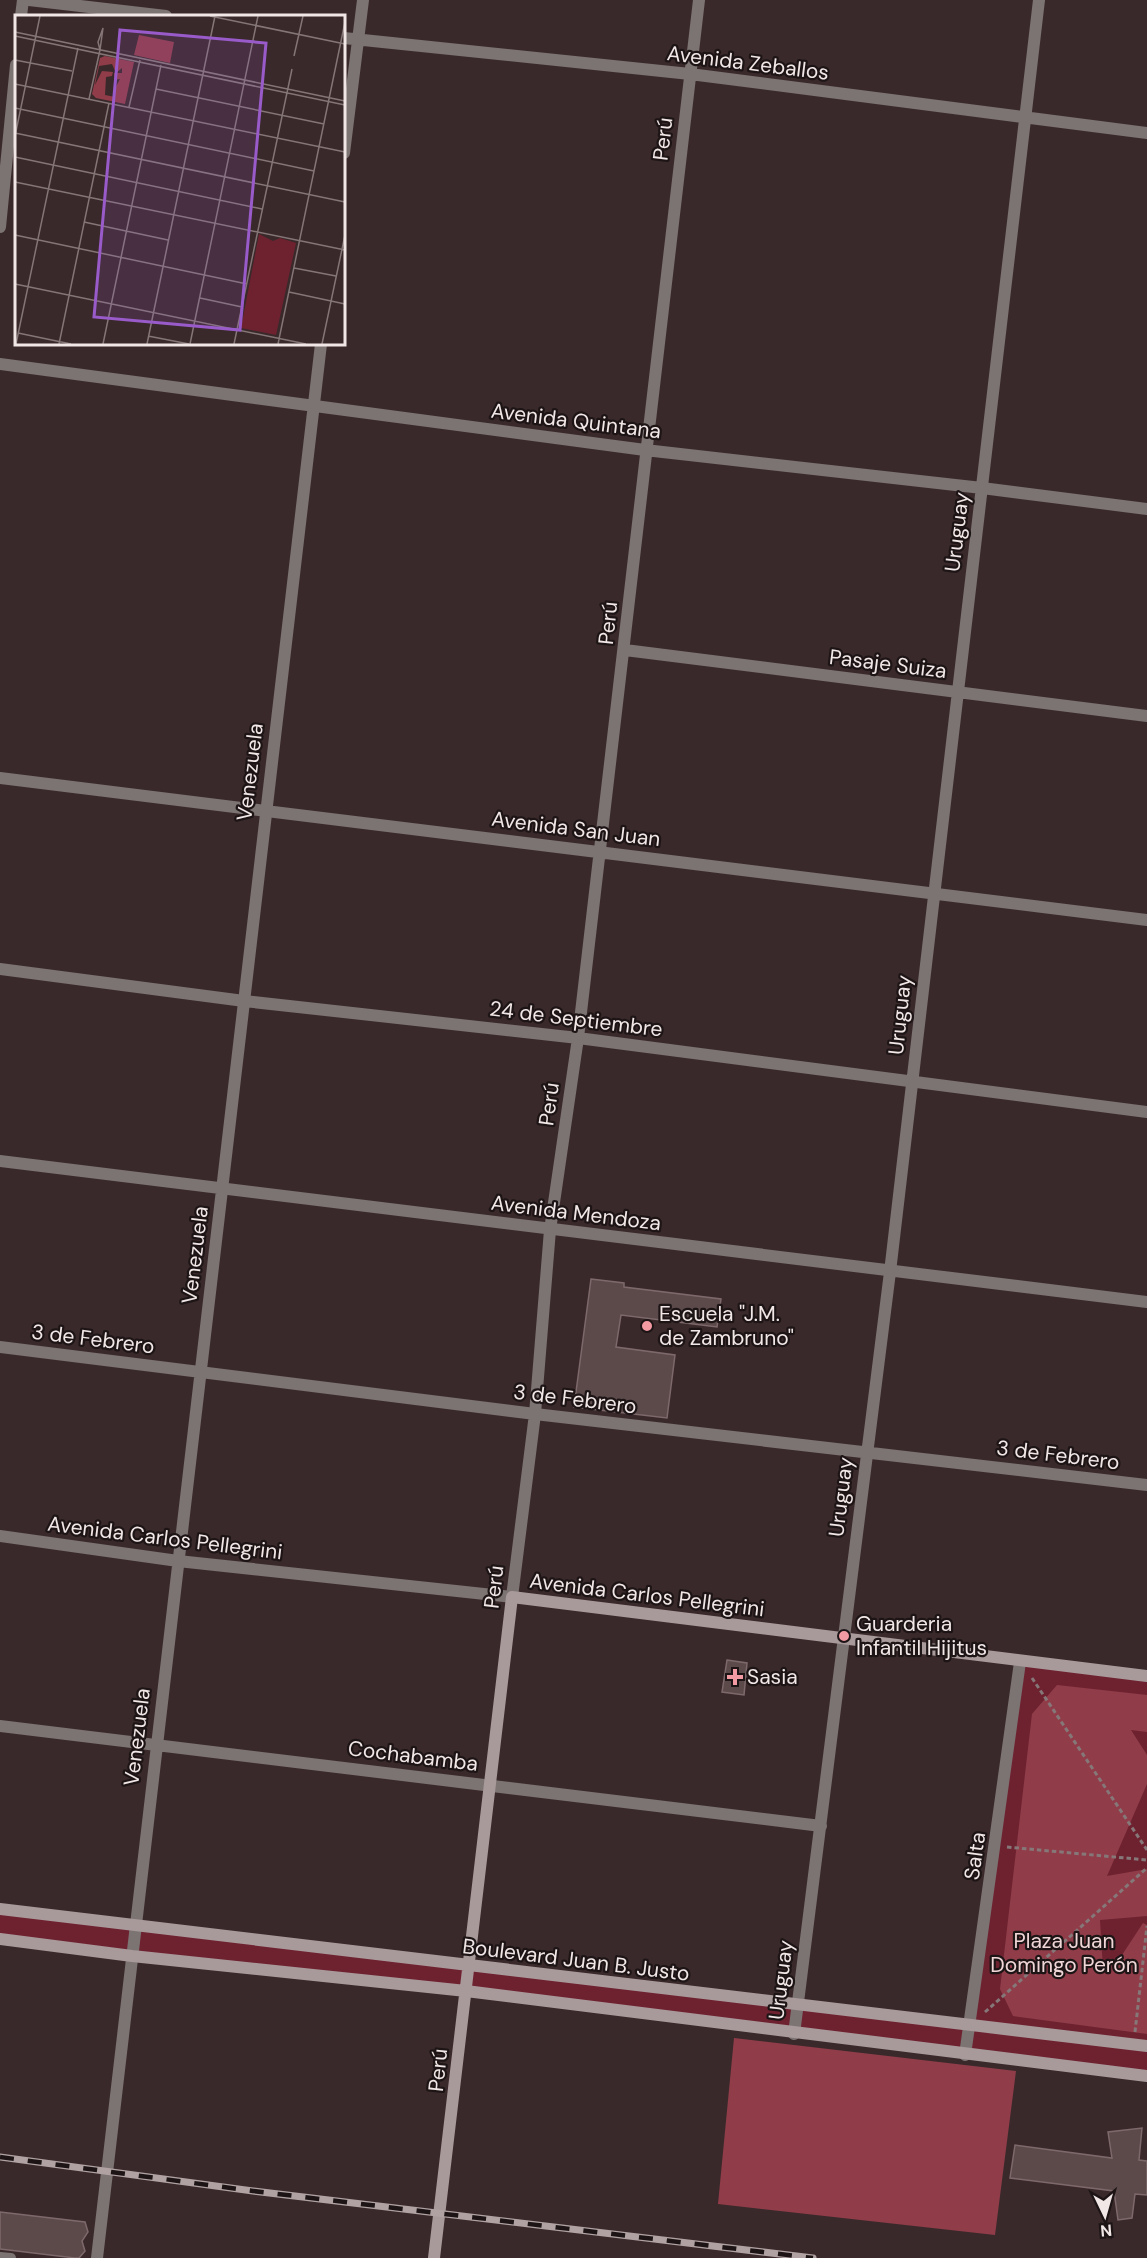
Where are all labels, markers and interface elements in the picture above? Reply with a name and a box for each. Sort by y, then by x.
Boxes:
inset map [15,15,345,345]
street label: Avenida Zeballos [665,39,831,87]
street label: Perú [646,116,680,162]
street label: Avenida Quintana [489,397,663,445]
street label: Uruguay [938,490,976,573]
street label: Perú [592,600,624,646]
street label: Pasaje Suiza [828,643,948,685]
street label: Venezuela [230,722,270,822]
street label: Avenida San Juan [490,805,662,853]
street label: Uruguay [882,973,918,1056]
street label: 24 de Septiembre [488,995,664,1044]
street label: Perú [532,1081,566,1127]
street label: Avenida Mendoza [489,1189,663,1237]
street label: Venezuela [175,1205,215,1305]
place label: Escuela "J.M. de Zambruno" [659,1300,794,1352]
street label: 3 de Febrero [30,1318,156,1360]
marker: Escuela "J.M. de Zambruno" [640,1319,654,1333]
street label: 3 de Febrero [512,1378,638,1420]
street label: 3 de Febrero [995,1434,1121,1476]
street label: Uruguay [822,1455,860,1538]
street label: Avenida Carlos Pellegrini [46,1510,284,1566]
street label: Perú [477,1564,511,1610]
street label: Avenida Carlos Pellegrini [528,1567,766,1623]
place label: Guarderia Infantil Hijitus [856,1610,987,1662]
marker: Guarderia Infantil Hijitus [837,1629,851,1643]
place label: Sasia [747,1663,798,1691]
marker: Sasia [728,1670,742,1684]
street label: Venezuela [117,1687,157,1787]
street label: Cochabamba [346,1734,480,1778]
street label: Salta [958,1830,992,1882]
park label: Plaza Juan Domingo Perón [990,1927,1138,1979]
street label: Boulevard Juan B. Justo [461,1932,691,1988]
street label: Uruguay [762,1938,800,2021]
street label: Perú [422,2047,454,2093]
north arrow [1075,2186,1135,2246]
text: N [1100,2219,1113,2241]

